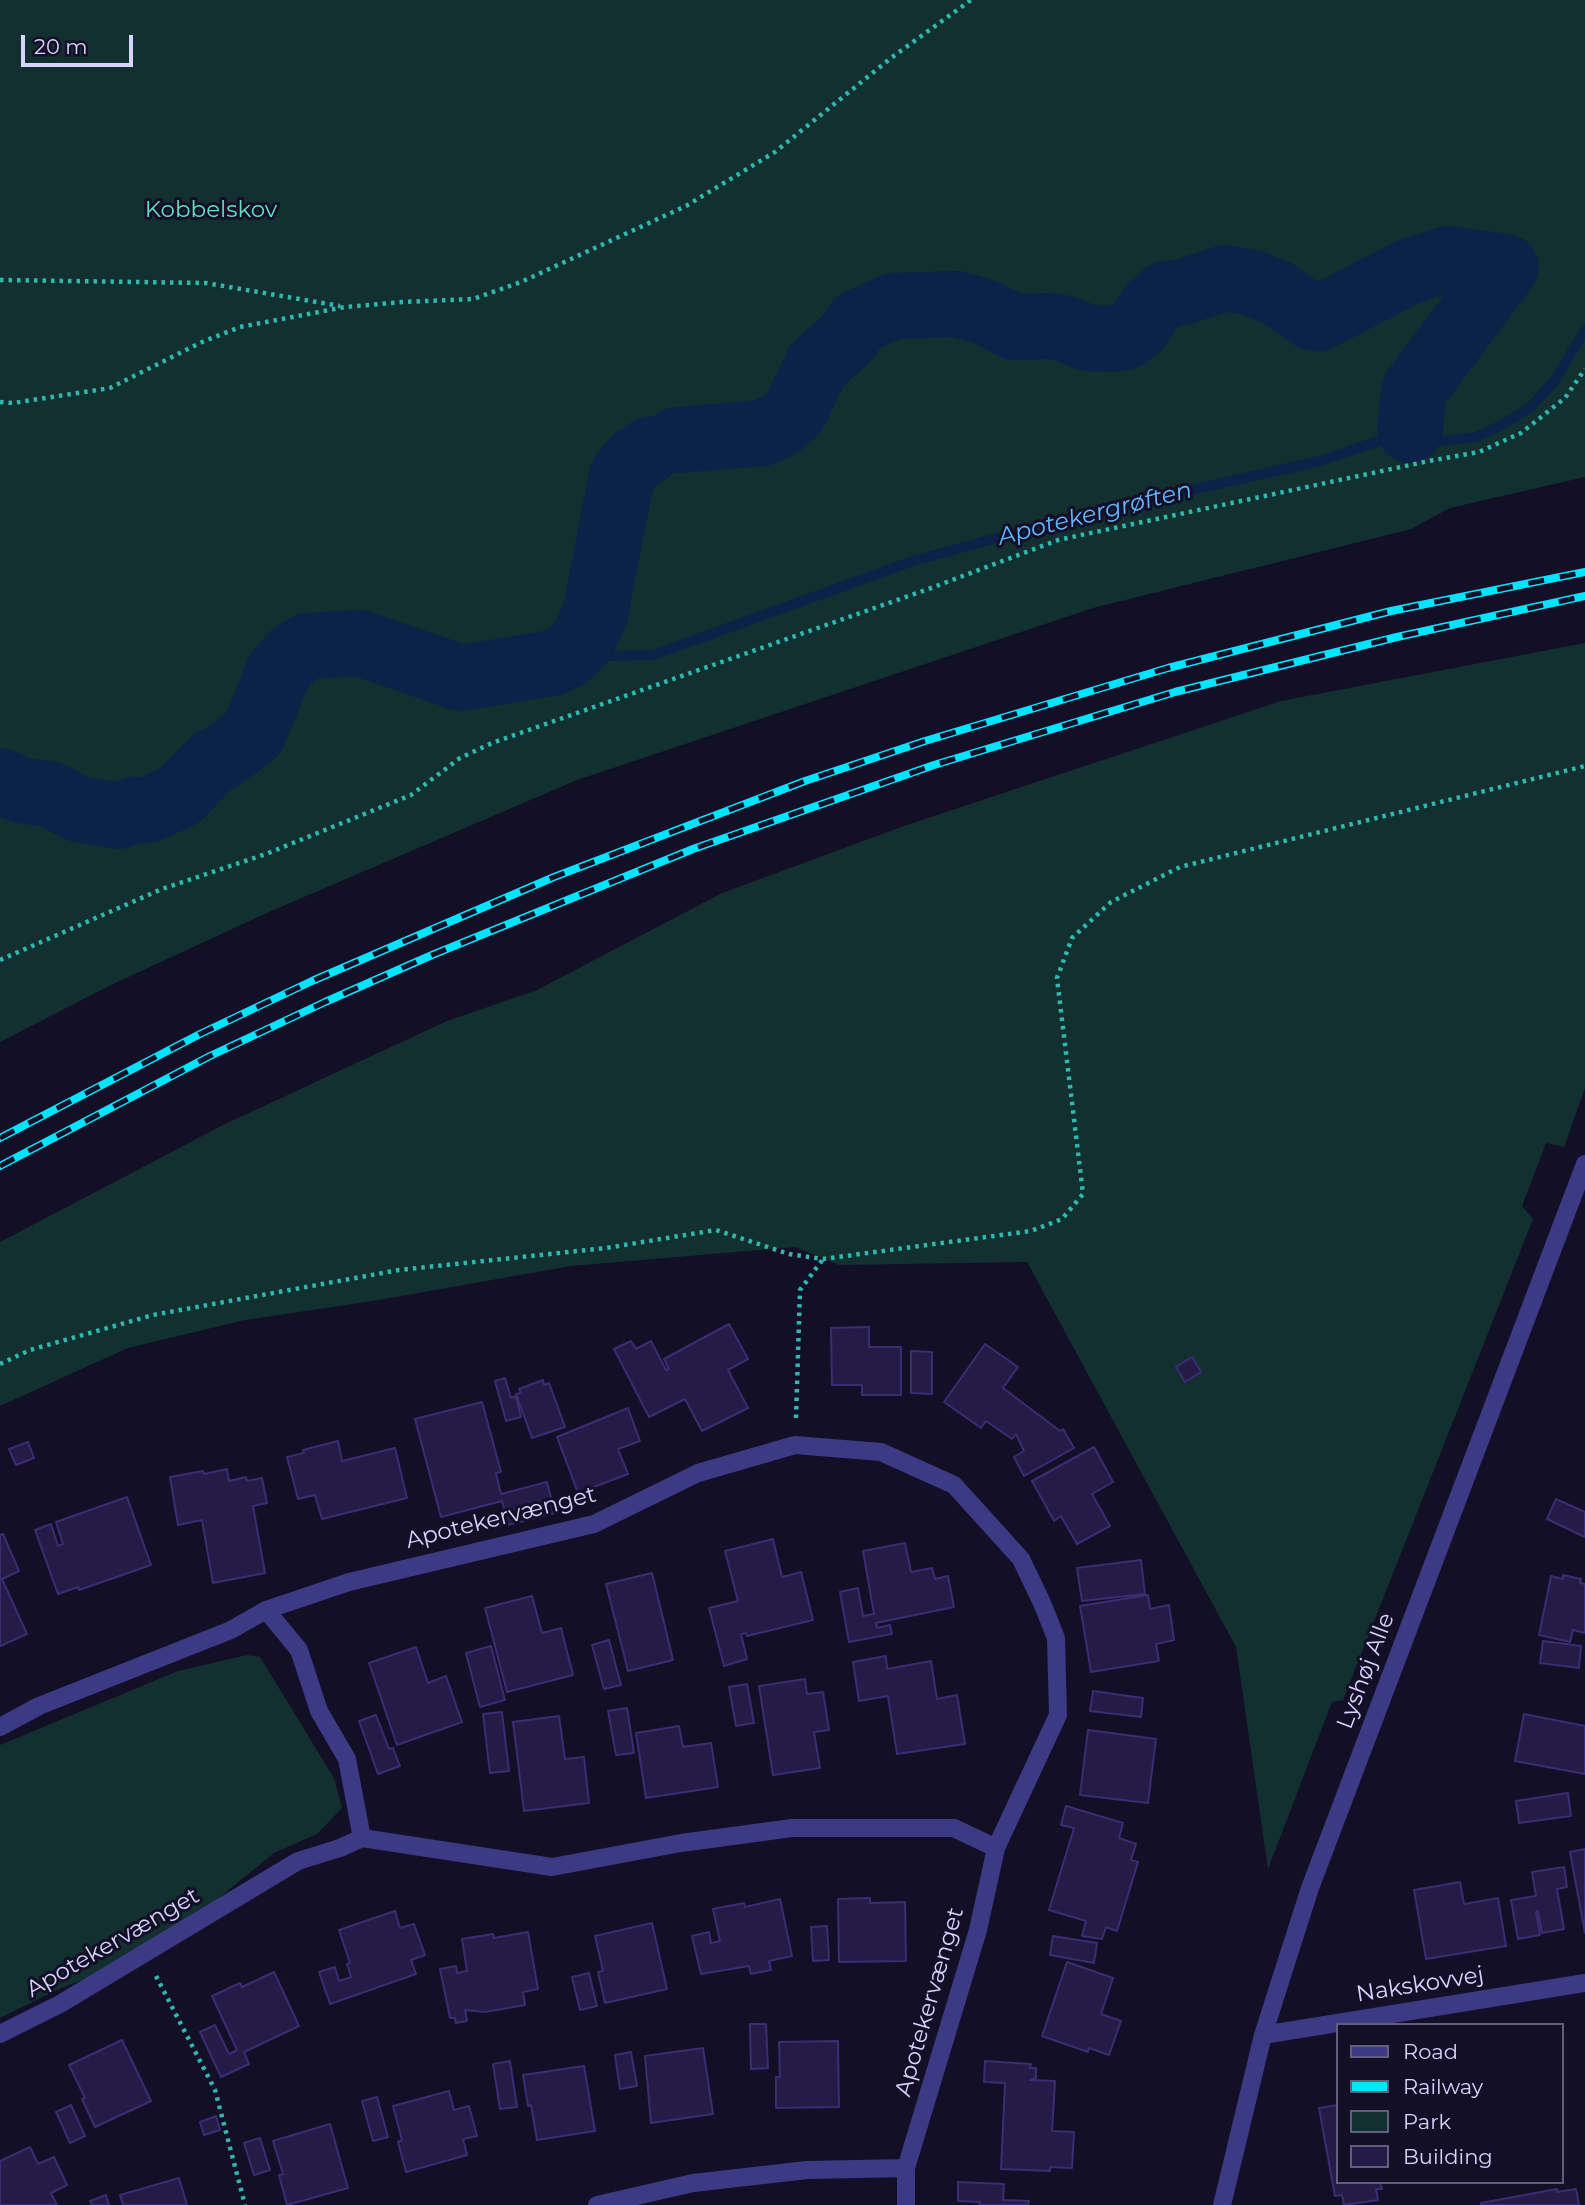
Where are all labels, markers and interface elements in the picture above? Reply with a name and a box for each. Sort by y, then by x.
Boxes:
scale bar [24,21,136,65]
text: 20 m [34,34,88,59]
park label: Kobbelskov [145,196,277,224]
water label: Apotekergrøften [995,476,1195,552]
street label: Apotekervænget [403,1481,599,1555]
street label: Lyshøj Alle [1331,1609,1401,1733]
street label: Apotekervænget [22,1882,204,2004]
street label: Apotekervænget [890,1904,970,2100]
street label: Nakskovvej [1354,1961,1486,2009]
legend [1336,2023,1564,2184]
text: Road [1403,2039,1458,2064]
text: Railway [1403,2074,1483,2099]
text: Park [1403,2109,1451,2134]
text: Building [1403,2144,1493,2169]

